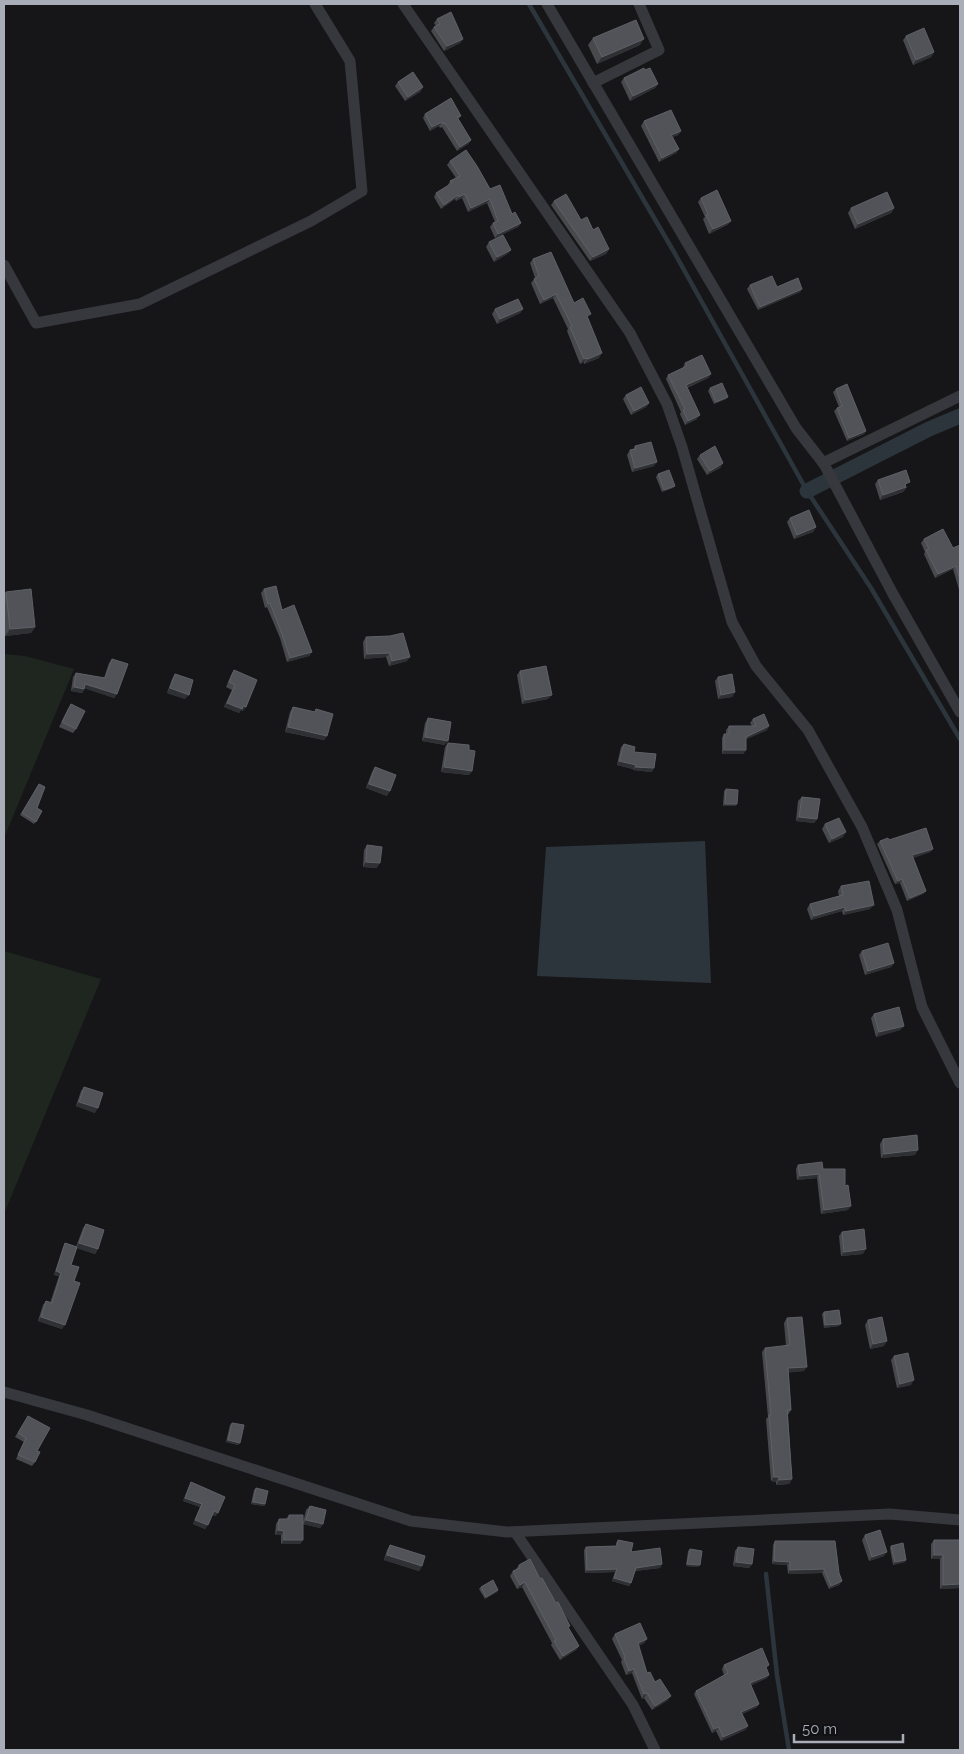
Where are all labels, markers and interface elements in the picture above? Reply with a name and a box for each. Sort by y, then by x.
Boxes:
scale bar [794,1712,903,1744]
text: 50 m [802,1720,837,1738]

